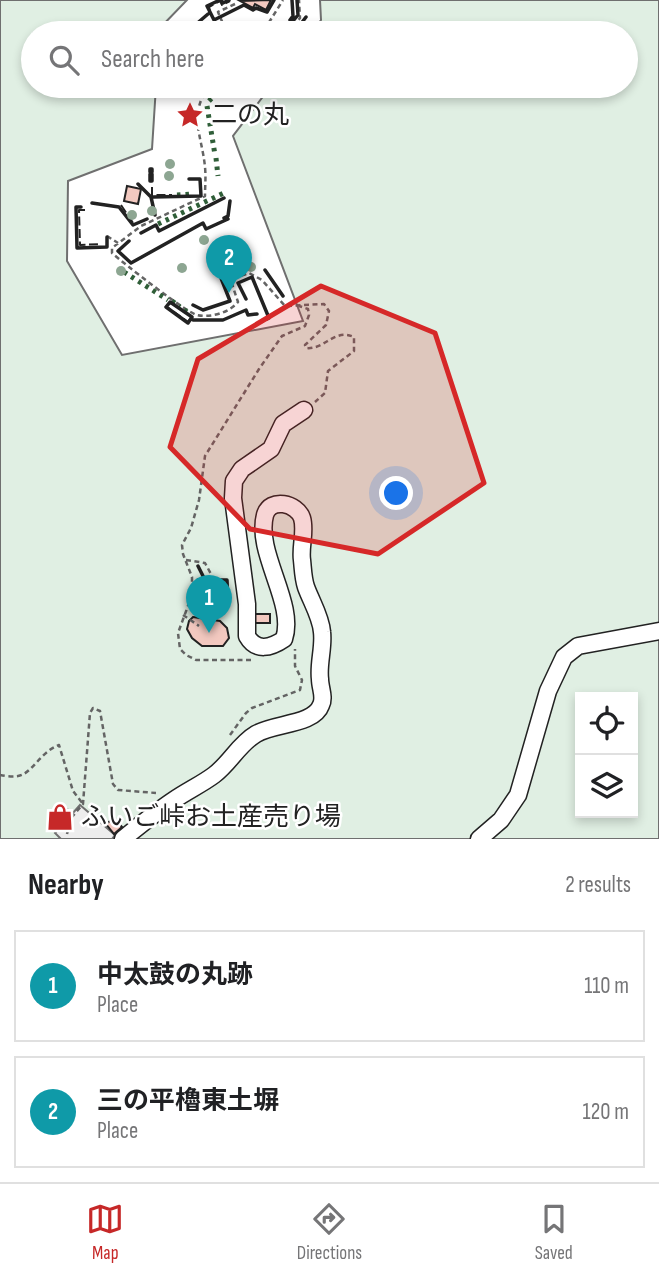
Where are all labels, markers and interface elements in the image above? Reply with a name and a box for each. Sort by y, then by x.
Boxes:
search box [21,21,638,98]
icon: search [45,41,83,79]
text: Search here [101,44,204,75]
place icon: 二の丸 [175,100,205,130]
place label: 二の丸 [211,100,289,131]
pin: 2 [206,235,252,293]
your location [379,476,413,510]
pin: 1 [186,575,232,633]
map controls [575,692,638,818]
button: locate [575,692,638,755]
button: layers [575,755,638,818]
shop icon: ふいご峠お土産売り場 [45,802,75,832]
place label: ふいご峠お土産売り場 [81,802,341,833]
text: Nearby [28,867,104,903]
text: 2 results [565,871,631,899]
text: 中太鼓の丸跡 [97,960,253,991]
text: 1 [48,972,58,1000]
text: 110 m [584,972,629,1000]
text: Place [97,991,138,1019]
text: 三の平櫓東土塀 [97,1086,279,1117]
text: 2 [48,1098,58,1126]
text: 120 m [583,1098,629,1126]
text: Place [97,1117,138,1145]
tab: Map [86,1200,124,1265]
tab: Directions [297,1200,362,1265]
tab: Saved [535,1200,573,1265]

